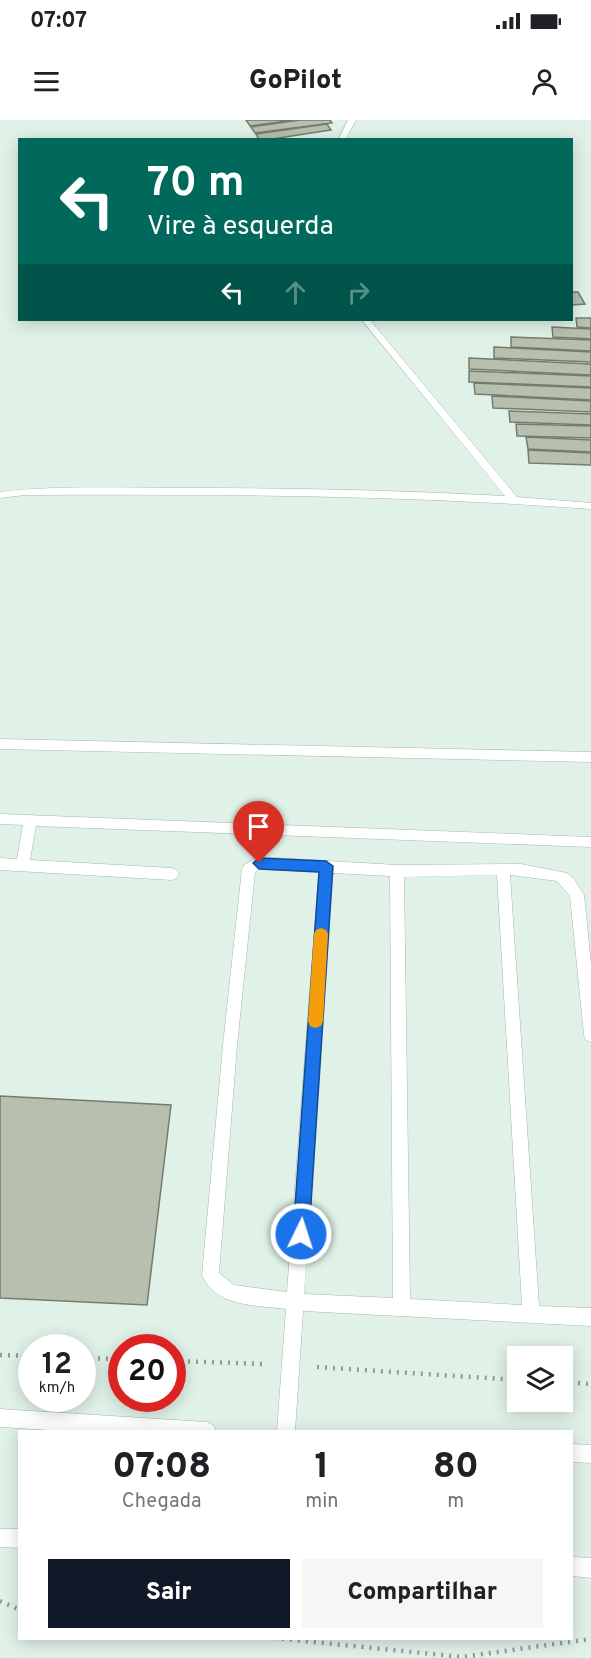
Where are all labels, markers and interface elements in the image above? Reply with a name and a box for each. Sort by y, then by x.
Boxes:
text: 07:07 [30,8,87,35]
text: GoPilot [249,64,342,98]
icon: menu [30,65,63,98]
icon: person [528,65,561,98]
text: 70 m [147,158,245,211]
icon: left [48,162,126,240]
text: Vire à esquerda [147,210,334,244]
icon: left [216,276,249,309]
icon: ahead [279,276,312,309]
icon: right [342,276,375,309]
pin [233,801,284,863]
icon: arrive [242,810,275,843]
position arrow [269,1202,333,1266]
speed limit sign: 20 [108,1334,186,1412]
map controls [507,1346,573,1412]
button: layers [507,1346,573,1412]
text: 12 [42,1347,72,1384]
text: km/h [39,1379,75,1398]
text: 07:08 [112,1445,211,1491]
text: 1 [315,1445,329,1491]
text: 80 [433,1445,479,1491]
text: Chegada [122,1489,201,1515]
text: min [305,1489,339,1515]
text: m [447,1489,464,1515]
button: Sair [48,1559,290,1628]
button: Compartilhar [302,1559,543,1628]

